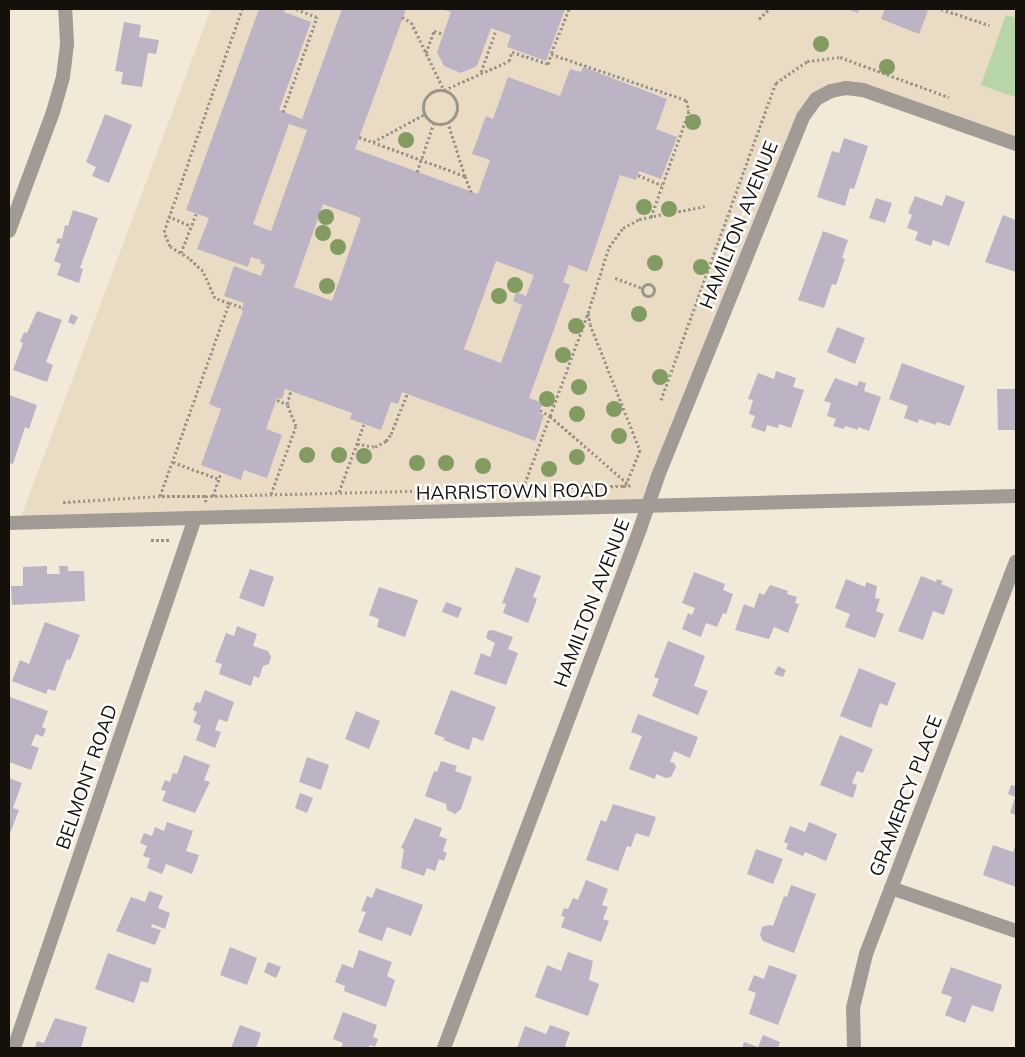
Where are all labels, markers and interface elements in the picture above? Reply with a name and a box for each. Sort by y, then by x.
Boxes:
street label: HAMILTON AVENUE [695,138,783,312]
street label: HARRISTOWN ROAD [416,479,608,505]
street label: HAMILTON AVENUE [549,515,635,691]
street label: BELMONT ROAD [52,702,122,852]
street label: GRAMERCY PLACE [865,712,947,880]

